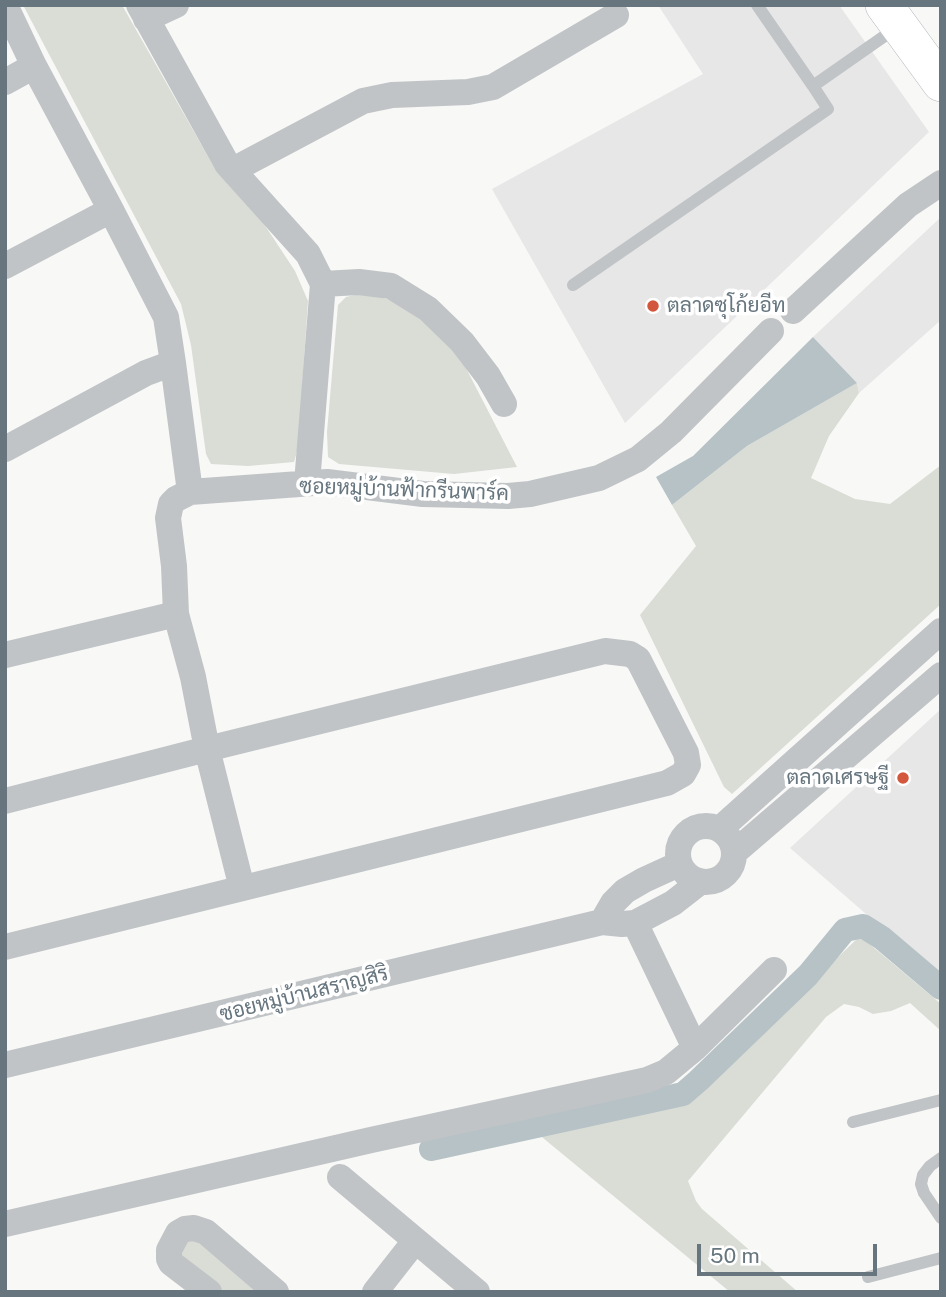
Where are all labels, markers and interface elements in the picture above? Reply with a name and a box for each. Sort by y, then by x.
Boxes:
place label: ตลาดซุโก้ยอีท [667,293,786,319]
marker: ตลาดซุโก้ยอีท [645,298,661,314]
street label: ซอยหมู่บ้านฟ้ากรีนพาร์ค [299,474,509,506]
place label: ตลาดเศรษฐี [787,765,889,791]
marker: ตลาดเศรษฐี [895,770,911,786]
street label: ซอยหมู่บ้านสราญสิริ [217,961,391,1027]
scale bar [701,1230,881,1274]
text: 50 m [710,1243,760,1268]

